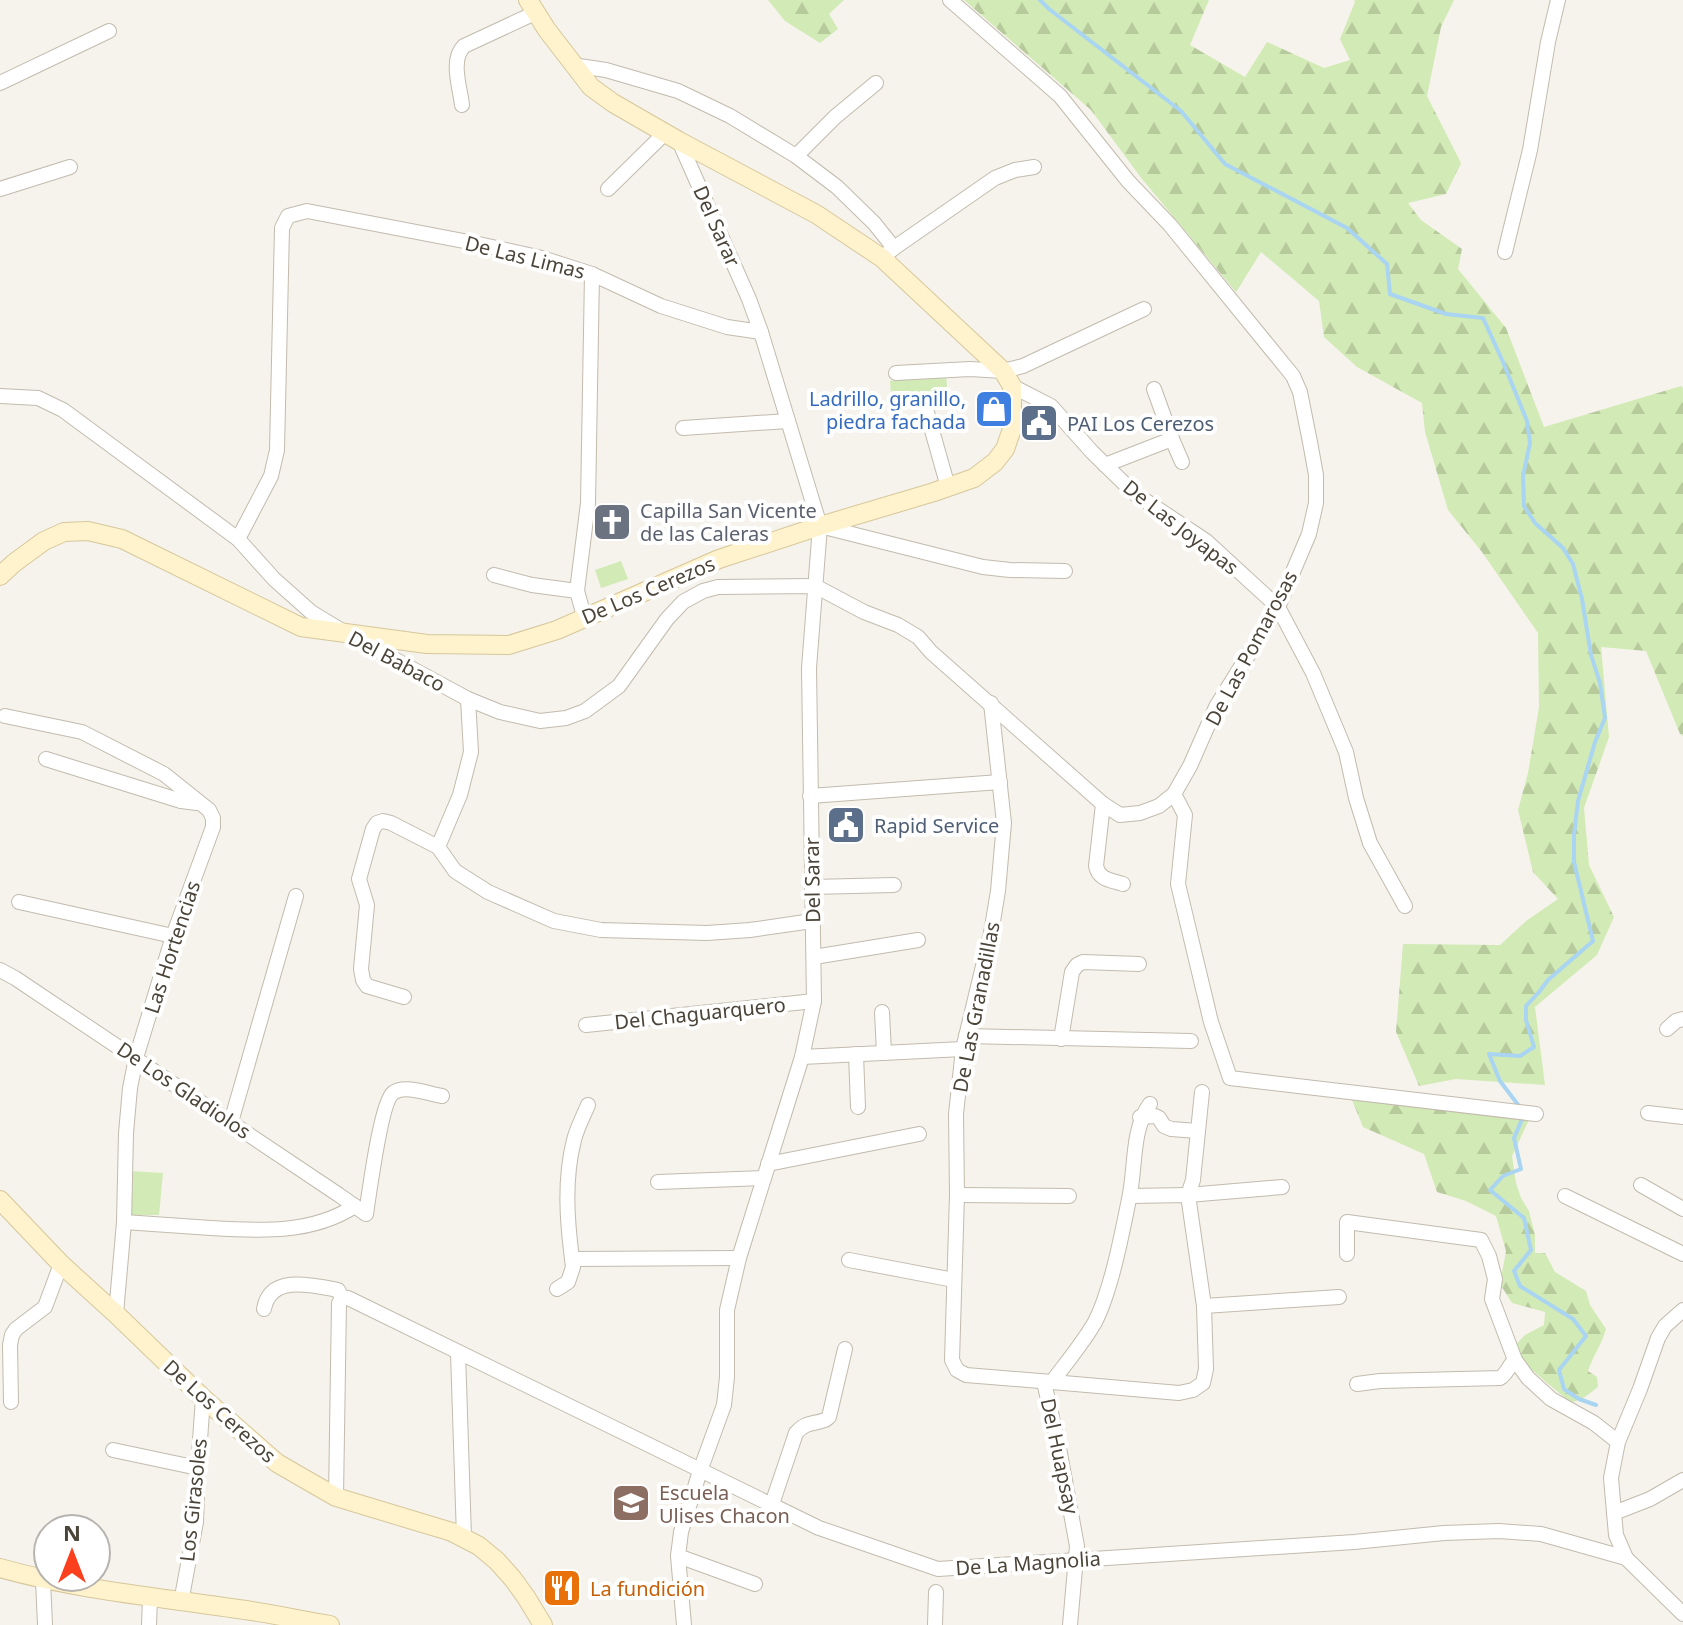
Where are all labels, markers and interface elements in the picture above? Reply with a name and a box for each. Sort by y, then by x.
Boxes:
street label: Del Sarar [687,181,747,271]
street label: De Las Limas [462,229,588,285]
place label: Ladrillo, granillo, piedra fachada [809,385,966,435]
shop icon: Ladrillo, granillo, piedra fachada [973,388,1015,430]
public building icon: PAI Los Cerezos [1018,402,1060,444]
place label: PAI Los Cerezos [1067,410,1214,437]
street label: De Las Joyapas [1118,473,1244,581]
place label: Capilla San Vicente de las Caleras [640,497,817,547]
church icon: Capilla San Vicente de las Caleras [591,501,633,543]
street label: De Los Cerezos [577,550,719,630]
street label: De Las Pomarosas [1199,566,1303,730]
street label: Del Babaco [344,624,450,698]
public building icon: Rapid Service [825,804,867,846]
place label: Rapid Service [874,812,999,839]
street label: Del Sarar [798,837,826,923]
street label: Las Hortencias [138,877,206,1017]
street label: De Las Granadillas [946,919,1006,1095]
street label: Del Chaguarquero [613,991,787,1035]
street label: De Los Gladiolos [112,1035,256,1145]
street label: De Los Cerezos [158,1353,282,1469]
street label: Del Huapsay [1035,1396,1086,1517]
street label: Los Girasoles [173,1437,213,1563]
place label: Escuela Ulises Chacon [659,1479,790,1529]
school or university icon: Escuela Ulises Chacon [610,1482,652,1524]
north arrow [32,1513,112,1593]
text: N [63,1517,81,1547]
street label: De La Magnolia [954,1544,1102,1582]
restaurant icon: La fundición [541,1567,583,1609]
place label: La fundición [590,1575,705,1602]

